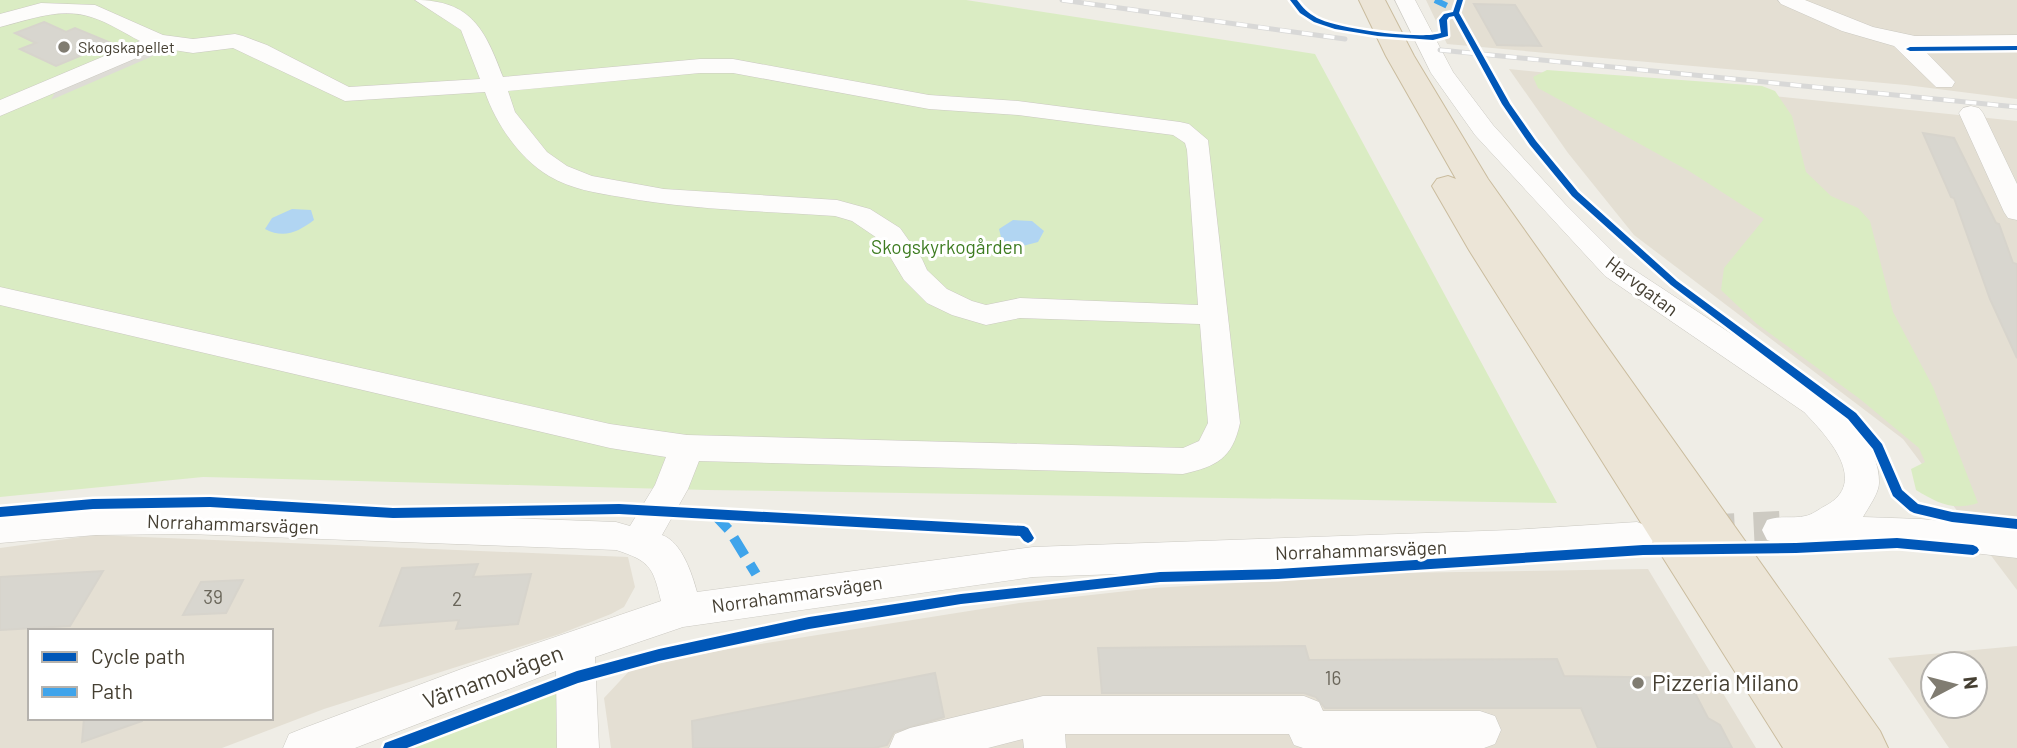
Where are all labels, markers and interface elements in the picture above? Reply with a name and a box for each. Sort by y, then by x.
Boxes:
place label: Skogskapellet [78,37,175,56]
marker: Skogskapellet [56,39,72,55]
park label: Skogskyrkogården [871,235,1023,258]
street label: Harvgatan [1601,251,1683,320]
street label: Norrahammarsvägen [147,509,319,538]
street label: Norrahammarsvägen [1275,535,1447,564]
street label: Norrahammarsvägen [710,570,884,617]
house number: 39 [203,585,223,608]
house number: 2 [452,587,462,610]
legend [28,629,273,720]
street label: Värnamovägen [419,638,567,714]
text: Cycle path [91,643,185,668]
north arrow [1919,650,1989,720]
house number: 16 [1325,666,1341,689]
place label: Pizzeria Milano [1652,668,1799,696]
marker: Pizzeria Milano [1630,675,1646,691]
text: N [1959,675,1984,691]
text: Path [91,678,133,703]

